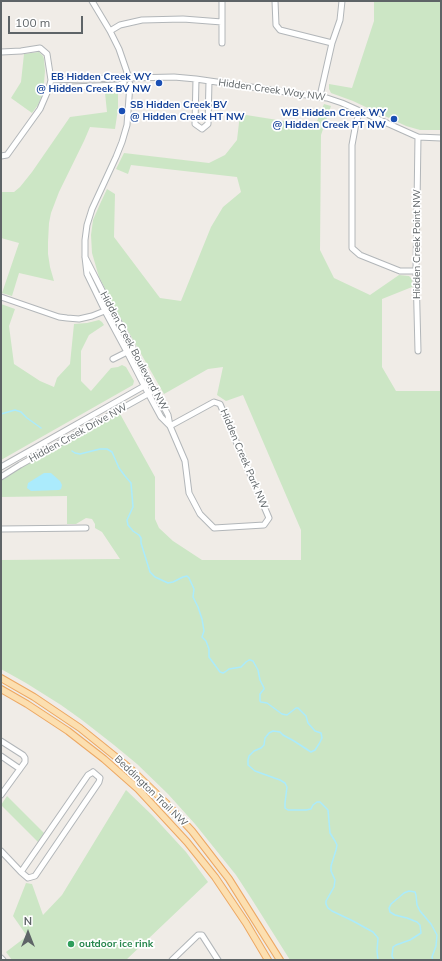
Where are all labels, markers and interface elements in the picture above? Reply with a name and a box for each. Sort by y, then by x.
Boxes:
scale bar [10,8,85,34]
text: 100 m [15,15,50,30]
place label: EB Hidden Creek WY @ Hidden Creek BV NW [36,71,151,94]
street label: Hidden Creek Way NW [218,77,326,103]
marker: EB Hidden Creek WY @ Hidden Creek BV NW [154,78,164,88]
place label: SB Hidden Creek BV @ Hidden Creek HT NW [130,99,245,122]
marker: SB Hidden Creek BV @ Hidden Creek HT NW [117,106,127,116]
place label: WB Hidden Creek WY @ Hidden Creek PT NW [273,107,386,130]
marker: WB Hidden Creek WY @ Hidden Creek PT NW [389,114,399,124]
street label: Hidden Creek Point NW [411,189,423,299]
street label: Hidden Creek Boulevard NW [97,289,171,413]
street label: Hidden Creek Drive NW [27,401,129,465]
street label: Hidden Creek Park NW [218,407,270,511]
street label: Beddington Trail NW [112,753,190,829]
north arrow [8,913,48,953]
text: N [24,914,32,928]
place label: outdoor ice rink [79,938,153,950]
marker: outdoor ice rink [66,939,76,949]

